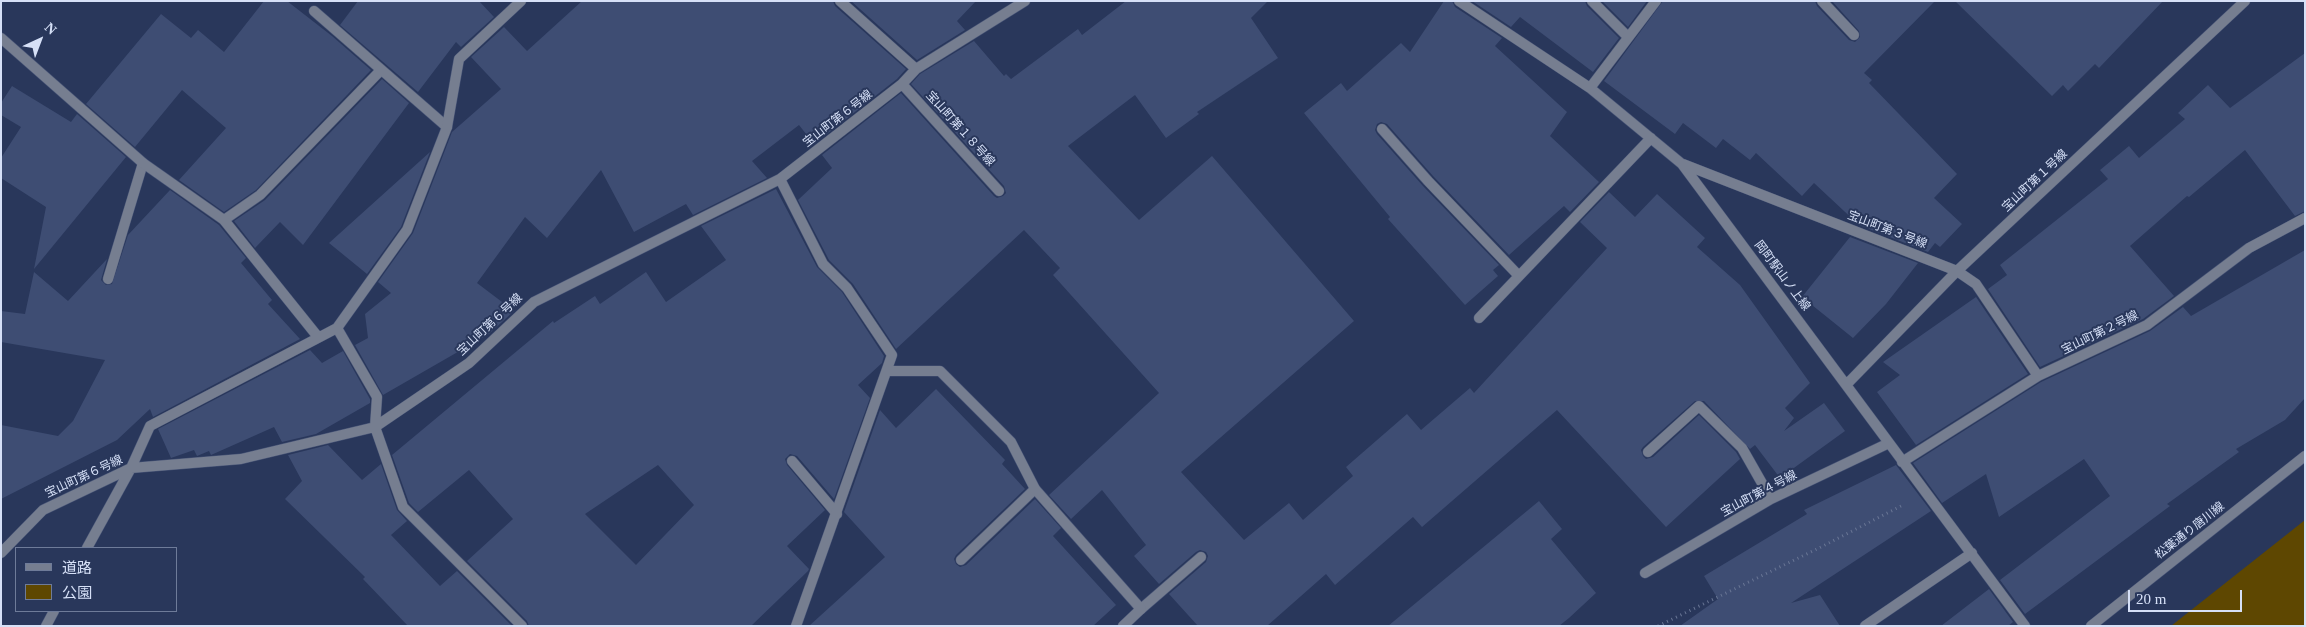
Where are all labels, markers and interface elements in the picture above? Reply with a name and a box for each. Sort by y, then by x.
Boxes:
north arrow [15,15,65,65]
text: N [42,20,59,38]
street label: 宝山町第６号線 [800,87,876,151]
street label: 宝山町第１８号線 [923,89,997,169]
street label: 宝山町第１号線 [1999,147,2071,215]
street label: 宝山町第３号線 [1845,208,1929,252]
street label: 岡町駅山ノ上線 [1751,238,1813,314]
street label: 宝山町第６号線 [454,291,526,359]
street label: 宝山町第２号線 [2059,308,2141,358]
street label: 宝山町第６号線 [43,453,125,501]
street label: 宝山町第４号線 [1719,468,1799,520]
street label: 松葉通り唐川線 [2152,499,2228,563]
legend [15,547,178,612]
text: 道路 [62,560,92,576]
scale bar [2131,580,2245,612]
text: 公園 [62,585,92,601]
text: 20 m [2136,591,2166,607]

